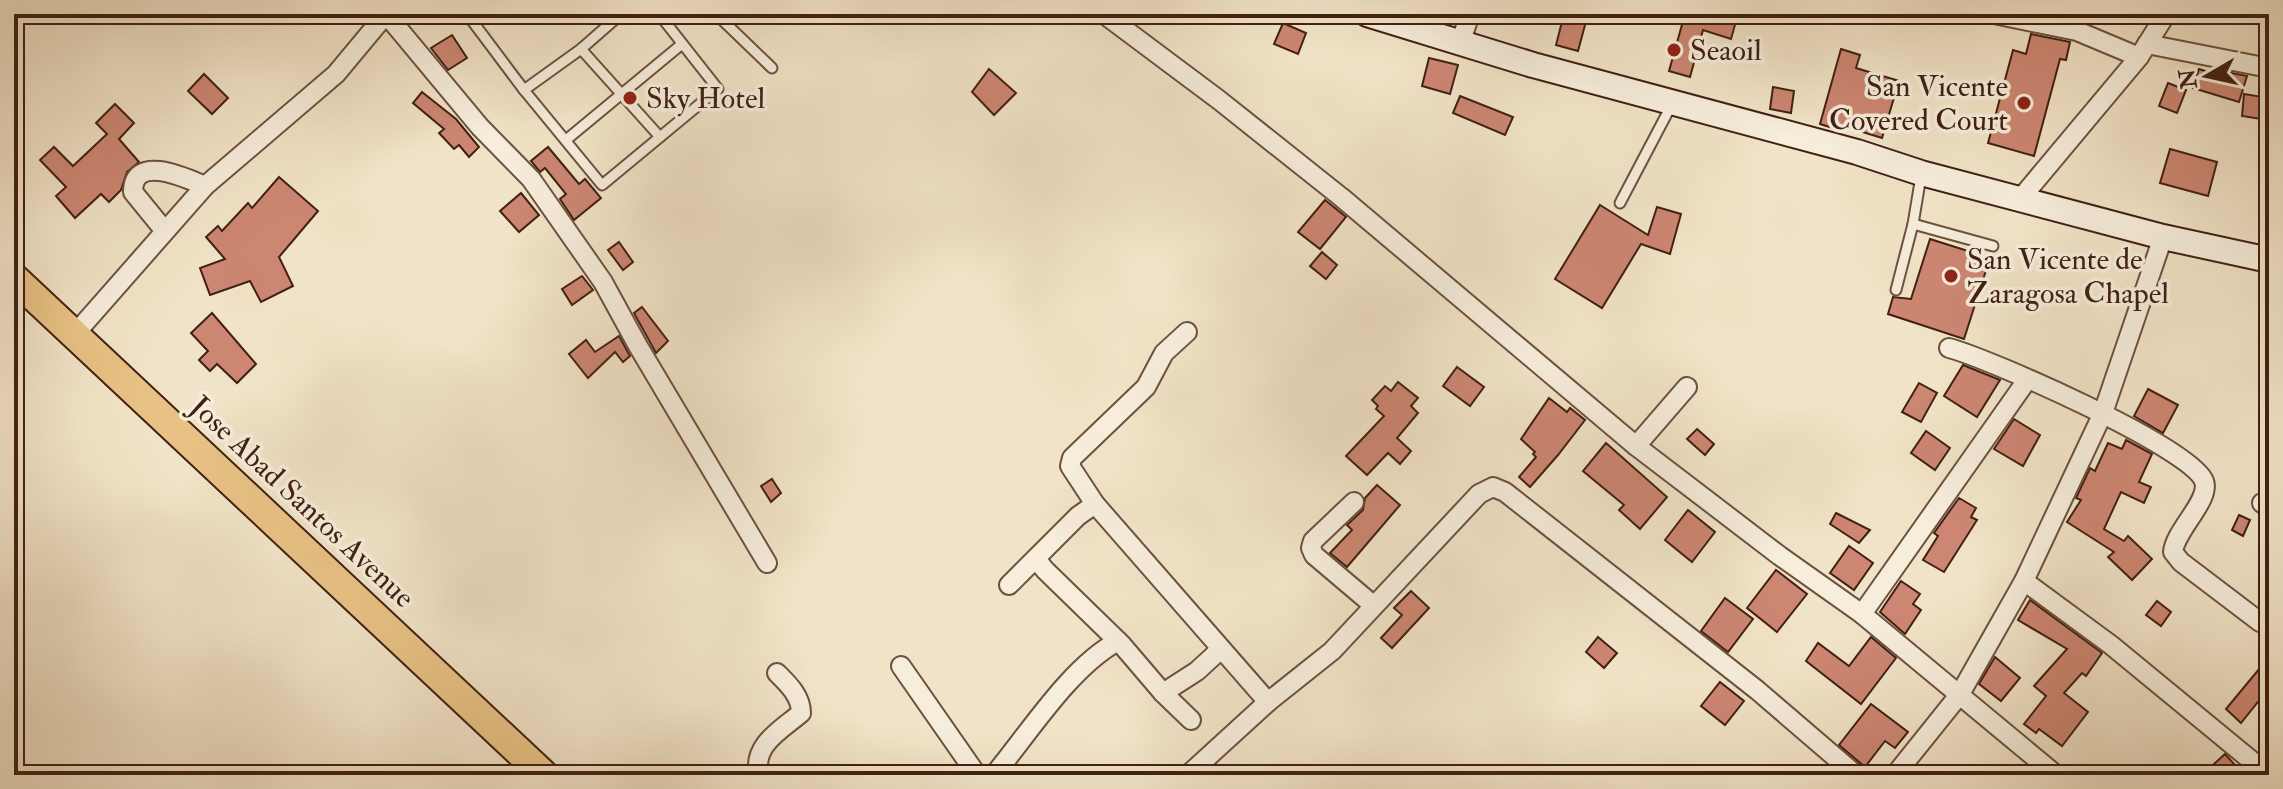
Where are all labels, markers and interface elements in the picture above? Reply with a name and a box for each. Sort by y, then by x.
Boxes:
place label: Seaoil [1690,32,1762,69]
north arrow [2167,36,2247,116]
marker: Seaoil [1665,41,1683,59]
text: N [2173,67,2204,92]
place label: San Vicente Covered Court [1829,68,2008,139]
place label: Sky Hotel [646,80,765,117]
marker: Sky Hotel [621,89,639,107]
marker: San Vicente Covered Court [2015,94,2033,112]
place label: San Vicente de Zaragosa Chapel [1967,241,2169,312]
marker: San Vicente de Zaragosa Chapel [1942,267,1960,285]
street label: Jose Abad Santos Avenue [181,387,422,616]

